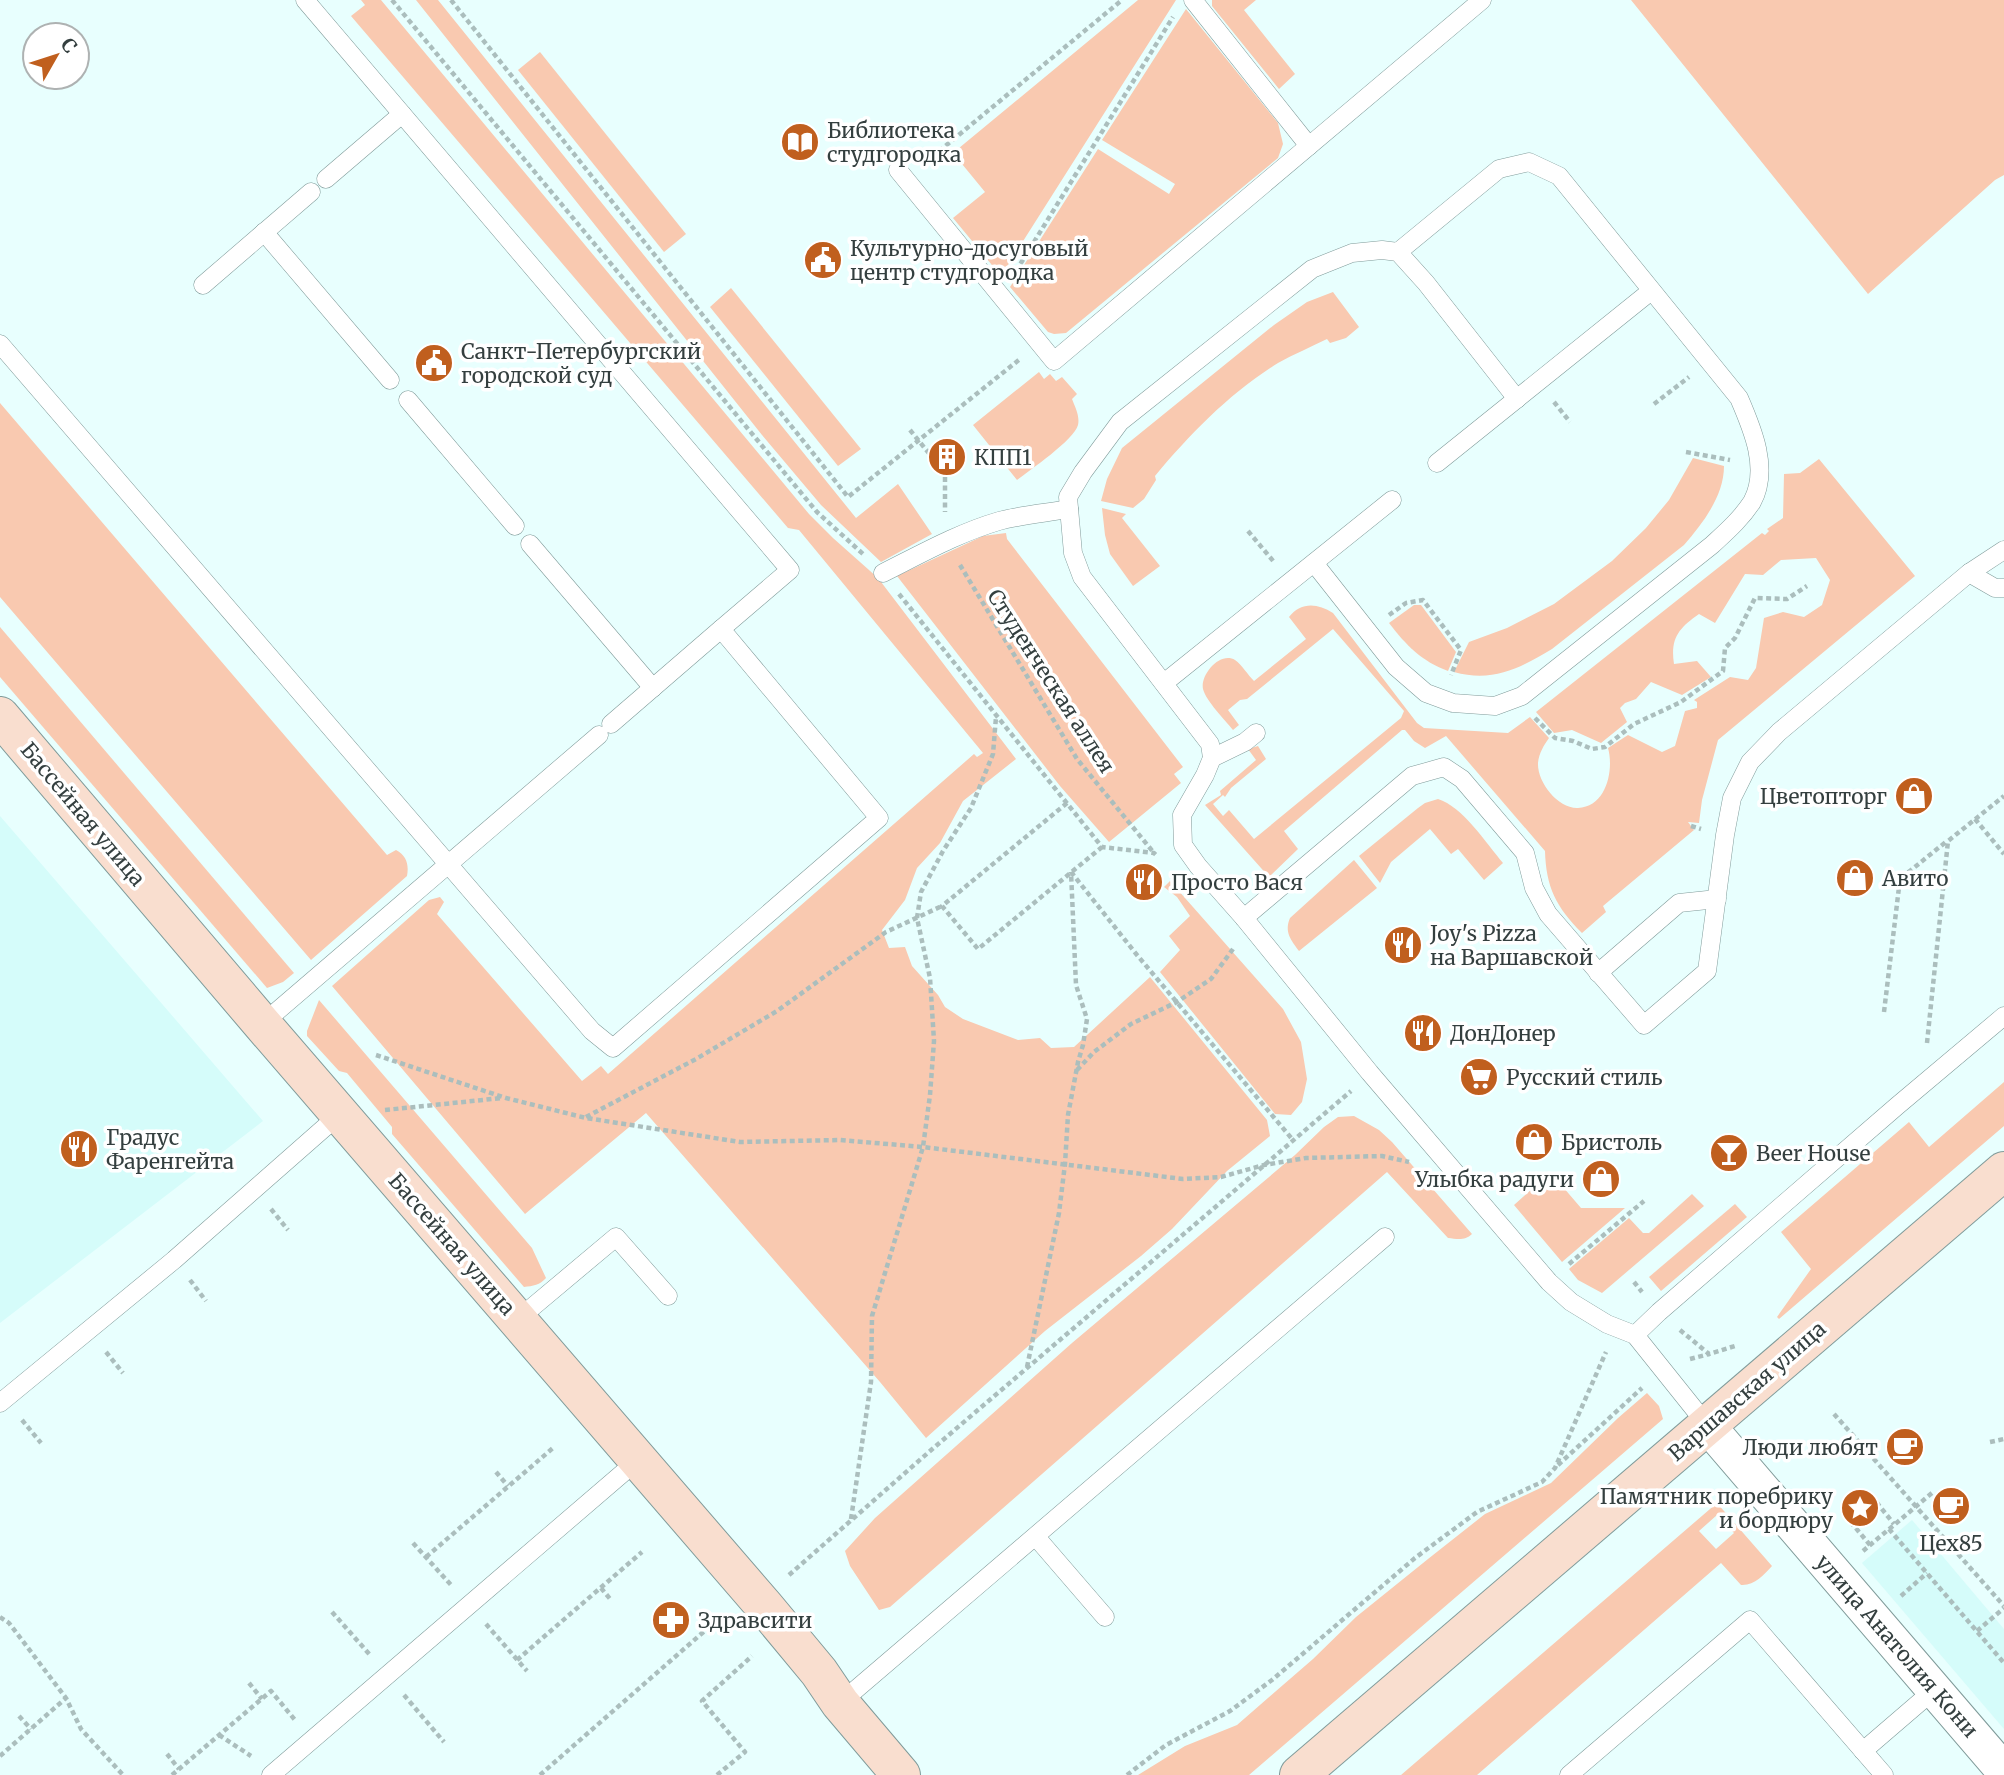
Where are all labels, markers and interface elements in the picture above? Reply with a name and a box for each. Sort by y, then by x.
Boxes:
north arrow [21,21,91,91]
text: С [56,33,83,58]
place label: Библиотека студгородка [827,117,961,168]
library icon: Библиотека студгородка [779,121,821,163]
place label: Культурно-досуговый центр студгородка [850,235,1088,286]
public building icon: Культурно-досуговый центр студгородка [802,239,844,281]
place label: Санкт-Петербургский городской суд [461,338,701,389]
public building icon: Санкт-Петербургский городской суд [413,342,455,384]
building icon: КПП1 [926,436,968,478]
place label: КПП1 [974,444,1032,471]
street label: Студенческая аллея [981,584,1121,778]
street label: Бассейная улица [15,736,151,892]
shop icon: Цветопторг [1893,775,1935,817]
place label: Цветопторг [1760,783,1887,810]
shop icon: Авито [1834,857,1876,899]
restaurant icon: Просто Вася [1123,861,1165,903]
place label: Авито [1881,865,1948,892]
place label: Просто Вася [1171,869,1303,896]
place label: Joy's Pizza на Варшавской [1429,920,1593,971]
restaurant icon: Joy's Pizza на Варшавской [1382,924,1424,966]
restaurant icon: ДонДонер [1402,1012,1444,1054]
place label: ДонДонер [1450,1020,1556,1047]
supermarket icon: Русский стиль [1458,1056,1500,1098]
place label: Русский стиль [1506,1064,1663,1091]
shop icon: Бристоль [1513,1121,1555,1163]
place label: Градус Фаренгейта [106,1124,234,1175]
restaurant icon: Градус Фаренгейта [58,1128,100,1170]
place label: Бристоль [1561,1129,1662,1156]
bar icon: Beer House [1708,1132,1750,1174]
place label: Beer House [1756,1140,1871,1167]
shop icon: Улыбка радуги [1580,1158,1622,1200]
place label: Улыбка радуги [1414,1166,1574,1193]
street label: Бассейная улица [383,1167,521,1321]
street label: Варшавская улица [1663,1315,1831,1467]
cafe icon: Люди любят [1884,1426,1926,1468]
place label: Люди любят [1742,1434,1878,1461]
place label: Памятник поребрику и бордюру [1600,1483,1834,1534]
cafe icon: Цех85 [1930,1485,1972,1527]
place icon: Памятник поребрику и бордюру [1839,1487,1881,1529]
place label: Цех85 [1919,1530,1983,1557]
street label: улица Анатолия Кони [1810,1549,1984,1743]
pharmacy icon: Здравсити [650,1599,692,1641]
place label: Здравсити [698,1607,812,1634]

